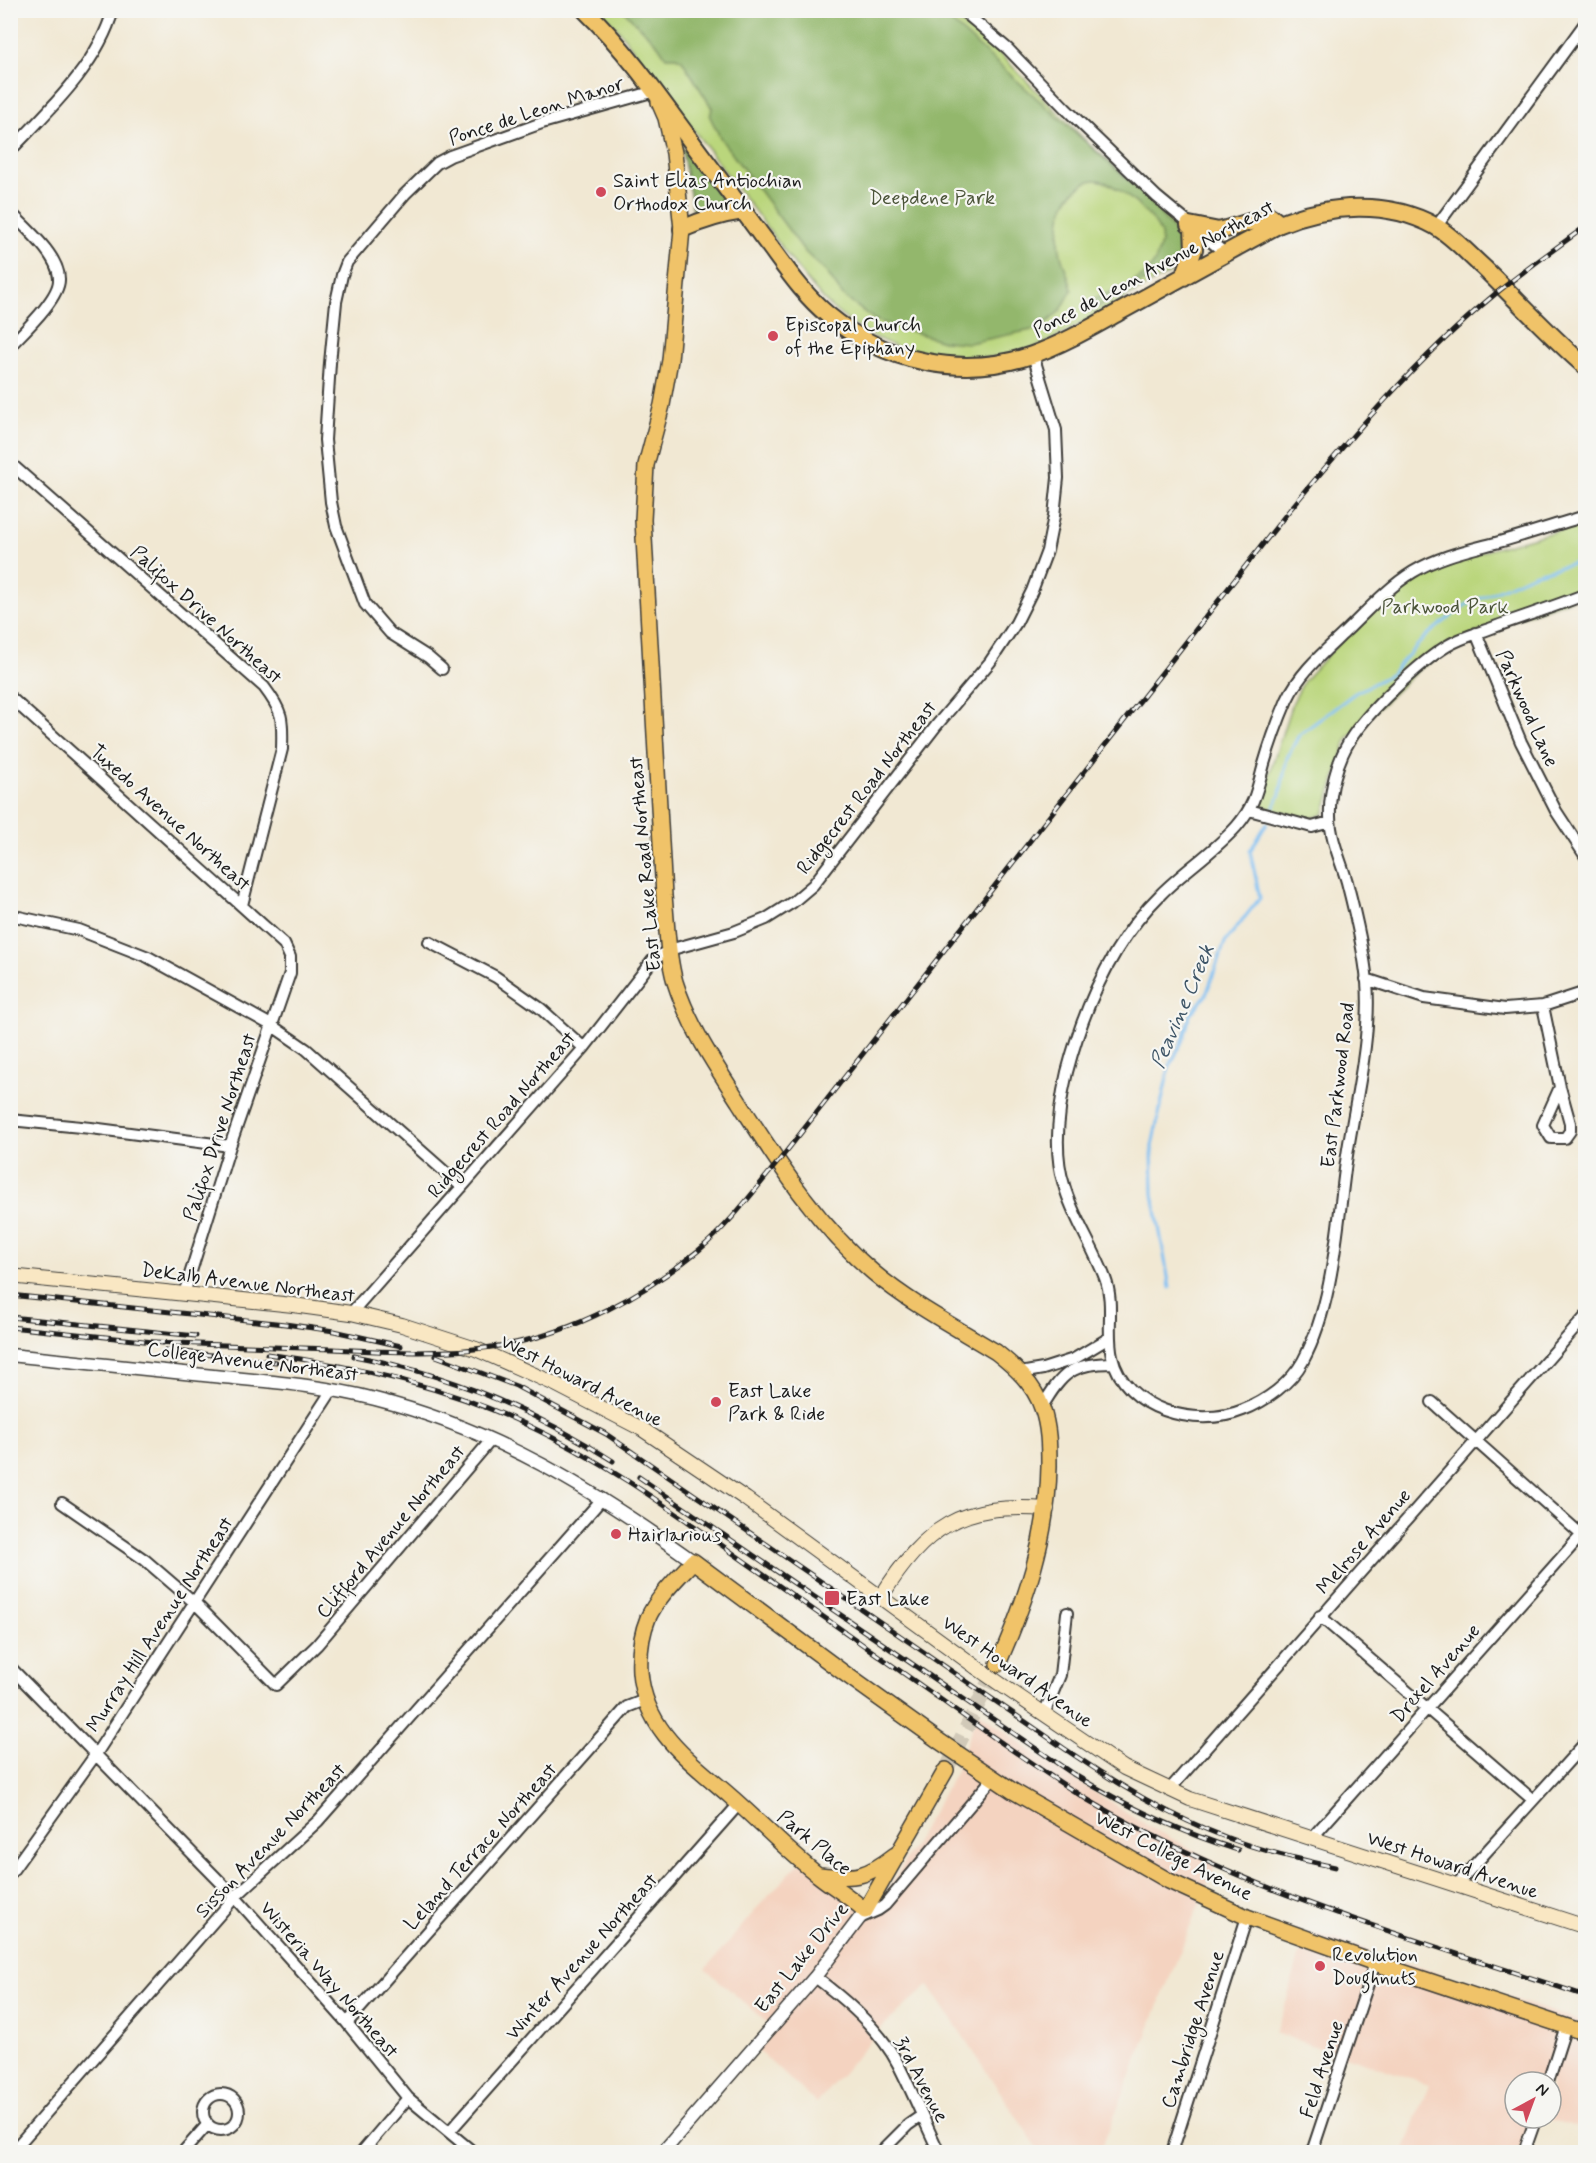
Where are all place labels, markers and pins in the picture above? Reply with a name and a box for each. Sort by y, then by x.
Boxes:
place label: Saint Elias Antiochian Orthodox Church [613,168,802,218]
marker: Saint Elias Antiochian Orthodox Church [594,185,608,199]
place label: Episcopal Church of the Epiphany [785,312,921,362]
marker: Episcopal Church of the Epiphany [766,329,780,343]
place label: East Lake Park & Ride [728,1378,825,1428]
marker: East Lake Park & Ride [709,1395,723,1409]
place label: Hairlarious [628,1522,722,1549]
marker: Hairlarious [609,1527,623,1541]
place label: East Lake [846,1586,930,1613]
marker: East Lake [823,1589,841,1607]
place label: Revolution Doughnuts [1332,1942,1418,1994]
marker: Revolution Doughnuts [1313,1959,1327,1973]

